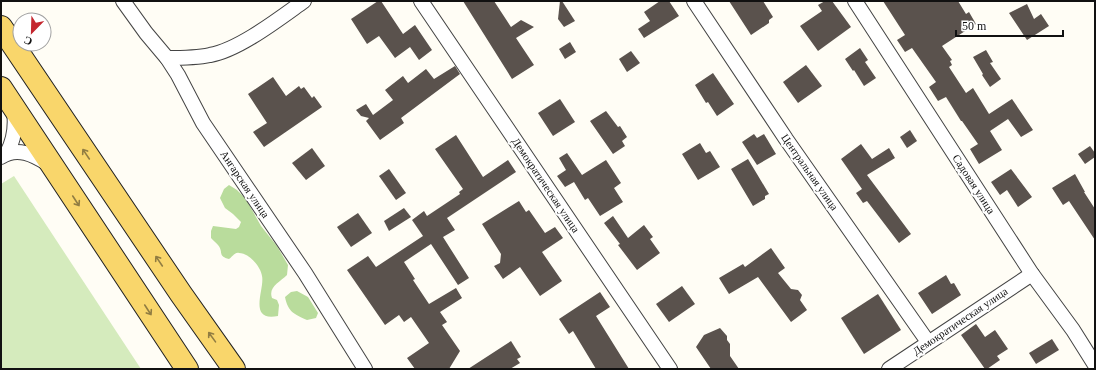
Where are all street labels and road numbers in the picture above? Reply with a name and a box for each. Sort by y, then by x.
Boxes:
street label: Центральная улица [779,132,841,213]
street label: Демократическая улица [510,135,582,235]
street label: Ангарская улица [218,148,272,220]
street label: Садовая улица [950,152,998,216]
street label: Демократическая улица [910,285,1010,357]

